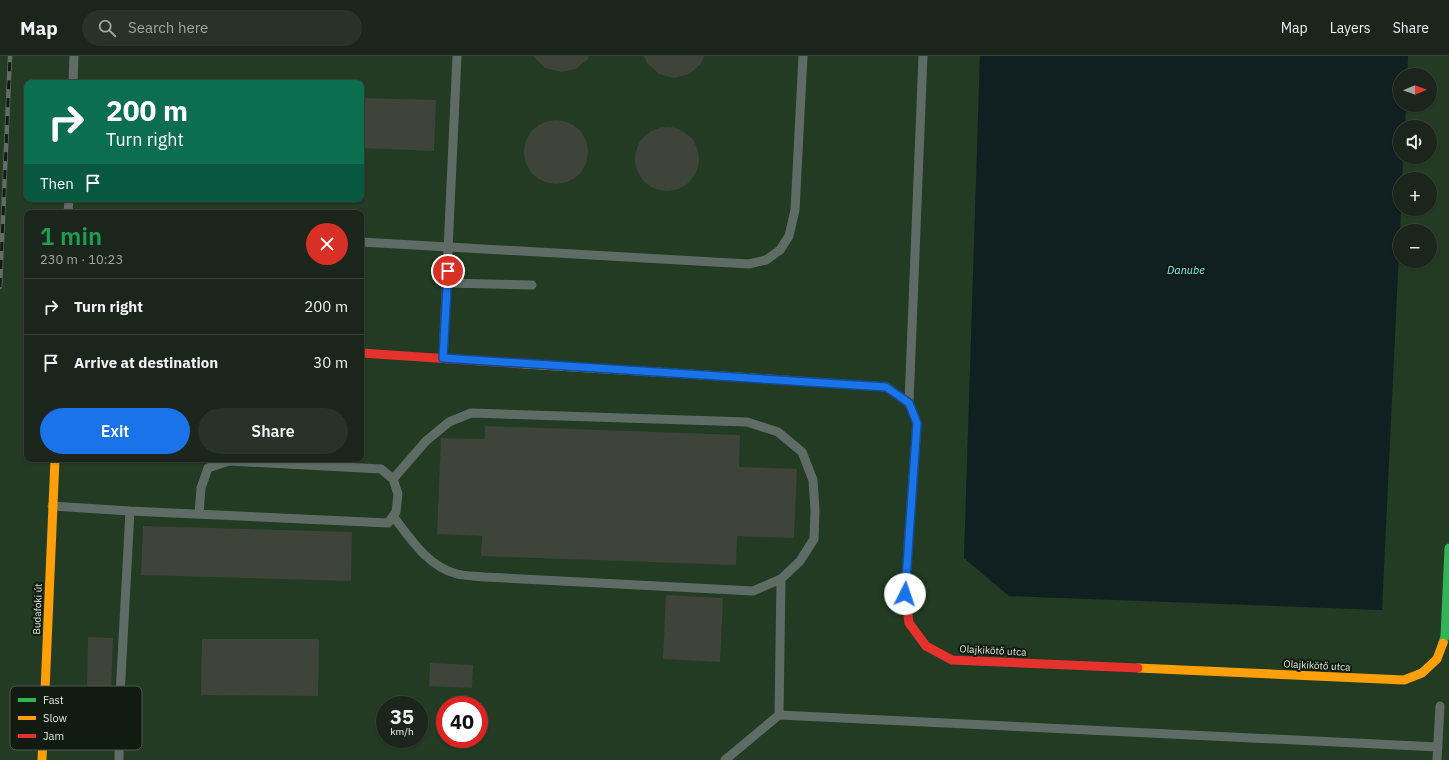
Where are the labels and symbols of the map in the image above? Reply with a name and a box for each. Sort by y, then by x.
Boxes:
north arrow [1393,68,1437,112]
pin [431,254,465,288]
water label: Danube [1167,263,1205,277]
position arrow [884,573,926,615]
street label: Budafoki út [30,583,45,635]
street label: Olajkikötő utca [959,642,1027,659]
street label: Olajkikötő utca [1283,657,1351,674]
legend [10,686,142,750]
text: Fast [43,693,64,707]
speed limit sign: 40 [436,696,488,748]
text: Slow [43,711,67,725]
text: Jam [43,729,64,743]

